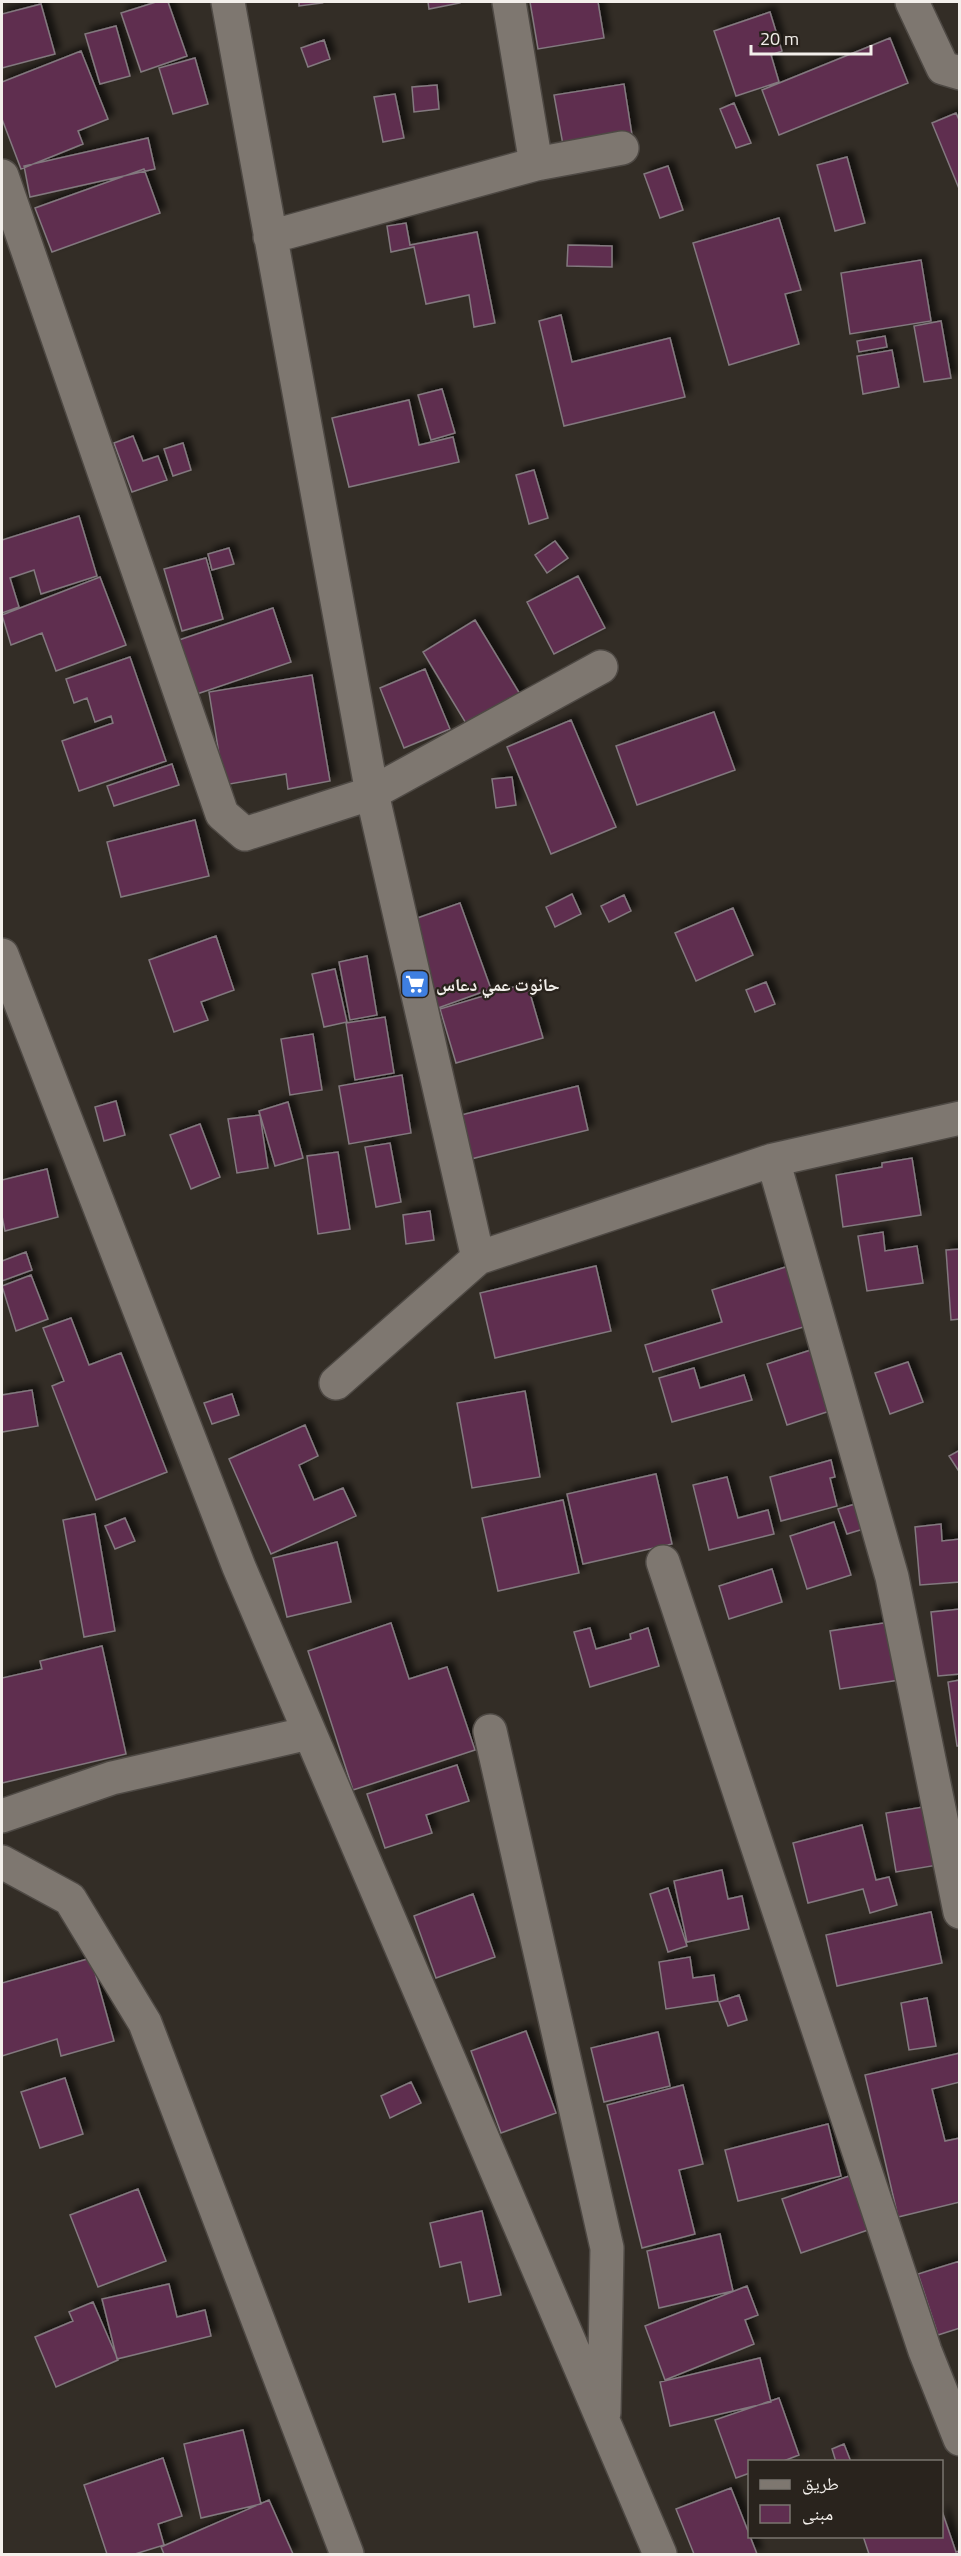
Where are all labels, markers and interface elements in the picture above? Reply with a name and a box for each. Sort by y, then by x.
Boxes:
scale bar [751,18,871,56]
text: 20 m [760,25,799,52]
supermarket icon: حانوت عمي دعاس [399,968,431,1000]
place label: حانوت عمي دعاس [436,971,560,999]
legend [748,2460,943,2538]
text: طريق [802,2470,839,2497]
text: مبنى [802,2500,833,2527]

